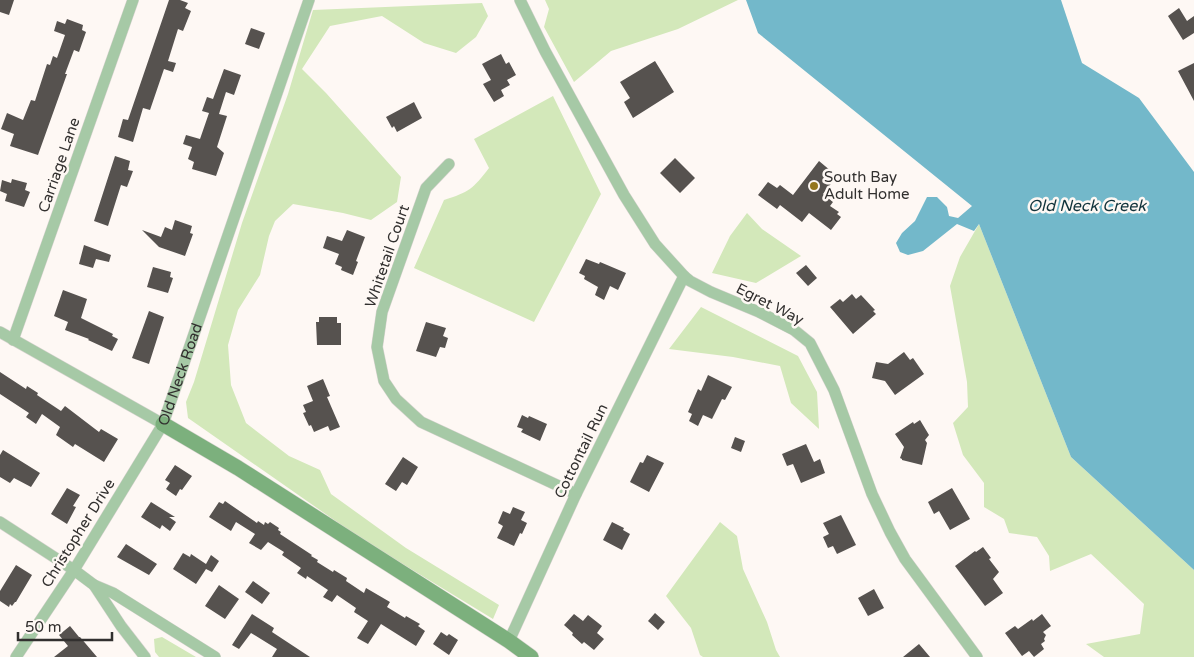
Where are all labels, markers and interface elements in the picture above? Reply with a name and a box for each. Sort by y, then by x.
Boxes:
street label: Carriage Lane [34,115,84,215]
place label: South Bay Adult Home [824,168,909,203]
marker: South Bay Adult Home [808,180,820,192]
water label: Old Neck Creek [1028,196,1147,216]
street label: Whitetail Court [361,202,413,310]
street label: Egret Way [733,279,807,329]
street label: Old Neck Road [154,321,206,428]
street label: Cottontail Run [550,401,612,501]
street label: Christopher Drive [37,475,119,591]
scale bar [18,610,111,642]
text: 50 m [25,618,62,636]

